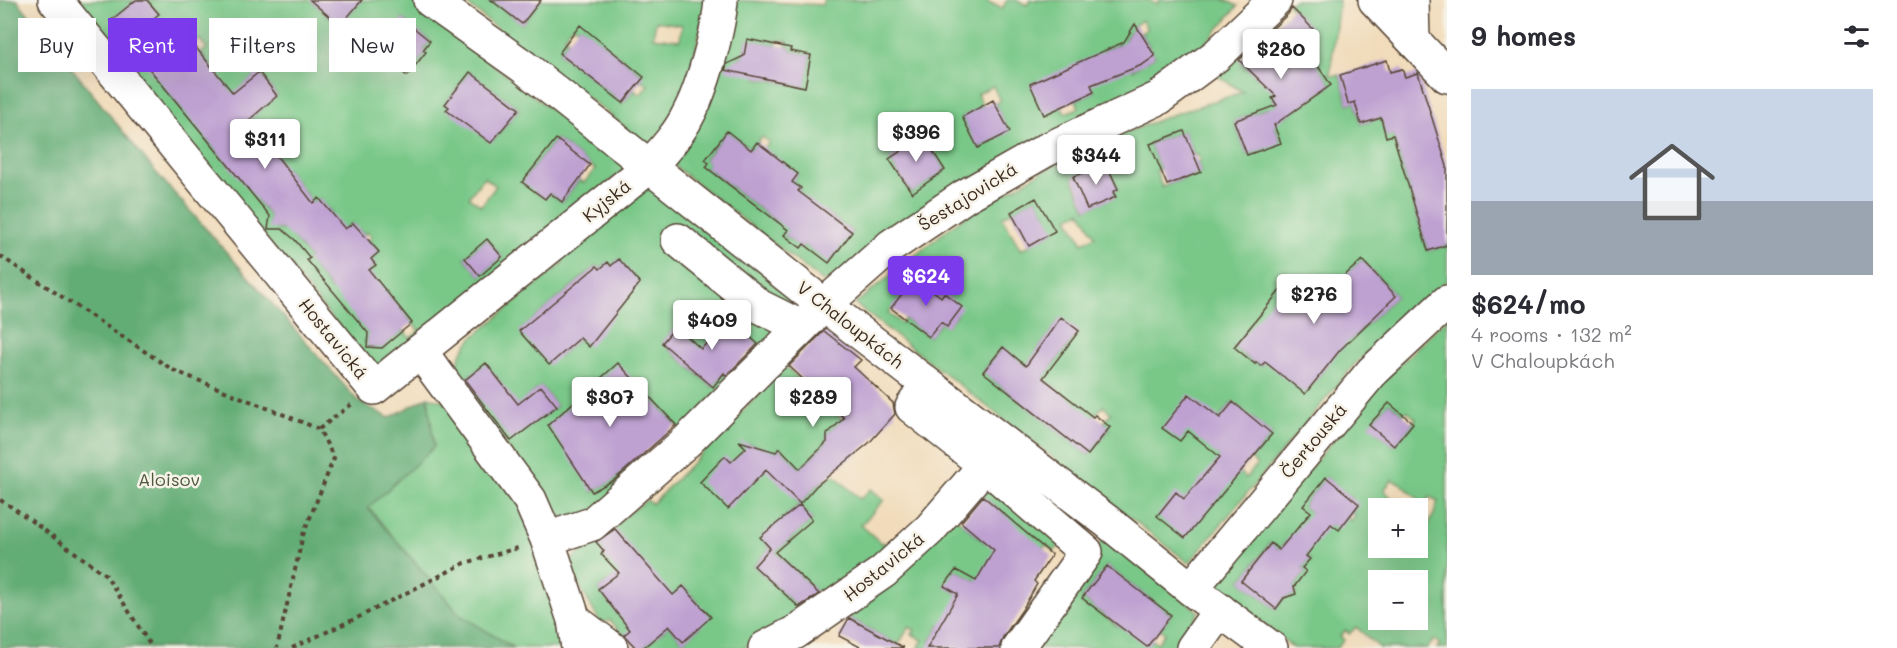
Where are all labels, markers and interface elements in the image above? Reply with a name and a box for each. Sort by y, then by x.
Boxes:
chip: Buy [18,18,96,72]
chip: Rent [108,18,197,72]
chip: Filters [209,18,317,72]
chip: New [329,18,416,72]
text: 9 homes [1471,19,1576,53]
icon: filters [1840,20,1873,53]
pin: $280 [1245,29,1317,80]
text: $280 [1257,35,1305,61]
pin: $396 [880,112,952,163]
text: $396 [892,118,940,144]
pin: $311 [229,119,301,170]
text: $311 [244,125,286,151]
icon: home [1618,128,1726,236]
pin: $344 [1060,135,1132,186]
text: $344 [1071,141,1121,167]
street label: Šestajovická [914,156,1021,236]
street label: Kyjská [577,173,636,227]
pin: $624 [890,256,962,307]
text: $624 [902,262,950,288]
pin: $276 [1278,274,1350,325]
street label: V Chaloupkách [792,275,909,373]
text: $276 [1291,280,1337,306]
text: $624/mo [1471,287,1585,321]
street label: Hostavická [294,293,374,384]
pin: $409 [676,300,748,351]
text: $409 [687,306,737,332]
text: 4 rooms · 132 m² [1471,321,1632,347]
text: V Chaloupkách [1471,347,1615,373]
pin: $307 [574,377,646,428]
pin: $289 [777,377,849,428]
text: $307 [586,383,634,409]
text: $289 [789,383,837,409]
street label: Čertouská [1275,398,1352,483]
park label: Aloisov [138,467,200,491]
map controls [1368,498,1428,630]
button: + [1368,498,1428,558]
street label: Hostavická [838,526,929,606]
button: − [1368,570,1428,630]

